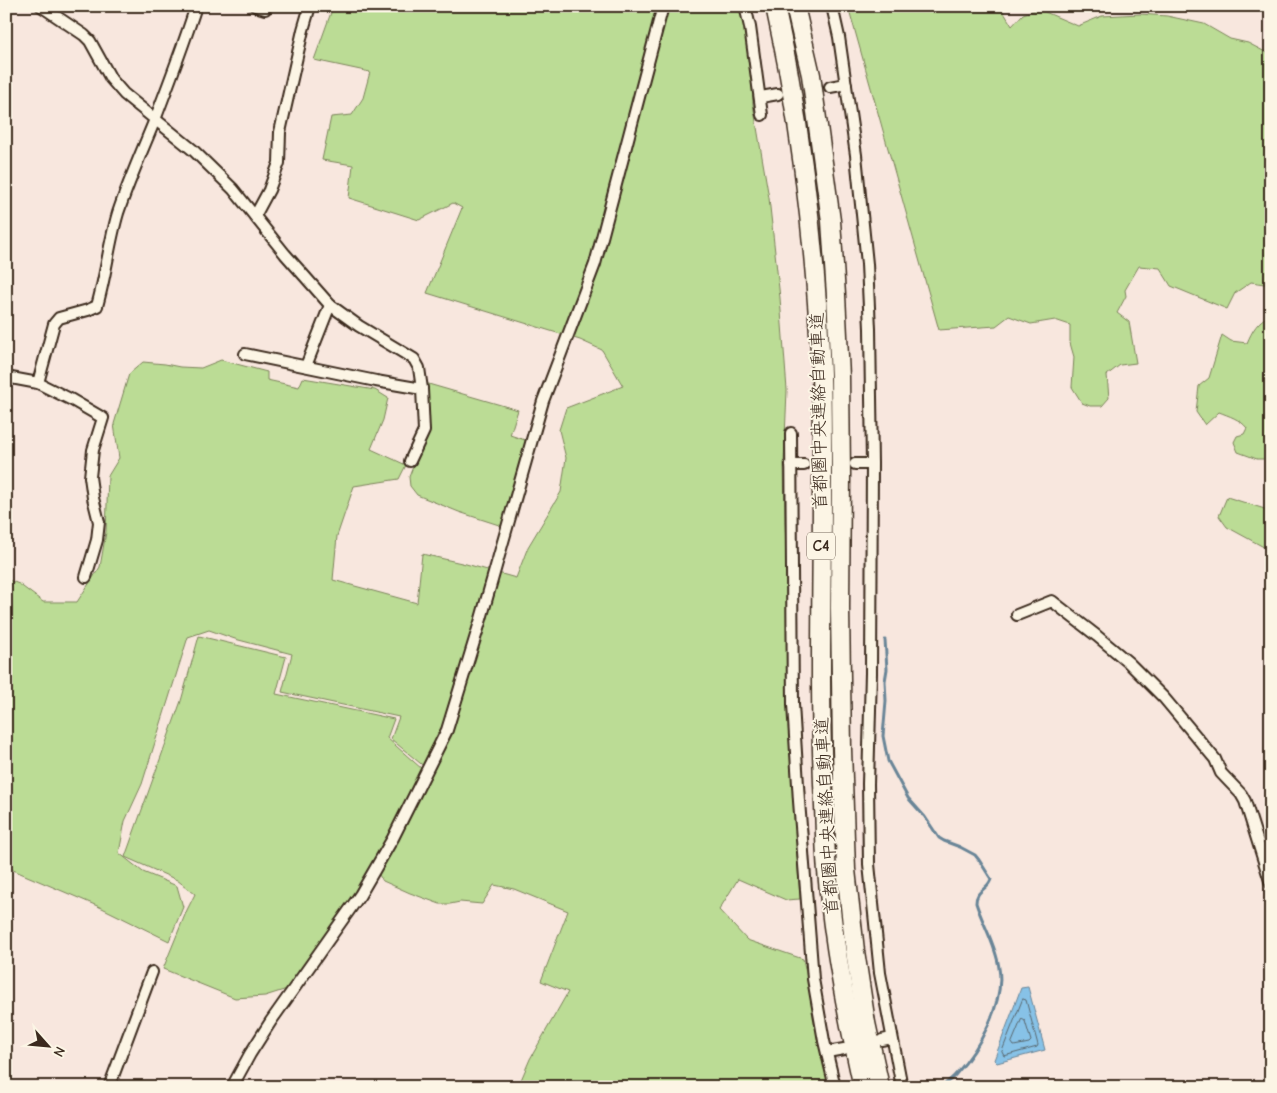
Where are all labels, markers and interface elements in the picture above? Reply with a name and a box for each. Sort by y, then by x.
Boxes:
street label: 首都圏中央連絡自動車道 [807,312,831,510]
road number: C4 [807,532,835,560]
street label: 首都圏中央連絡自動車道 [811,717,843,915]
north arrow [22,1020,72,1070]
text: N [49,1044,69,1060]

